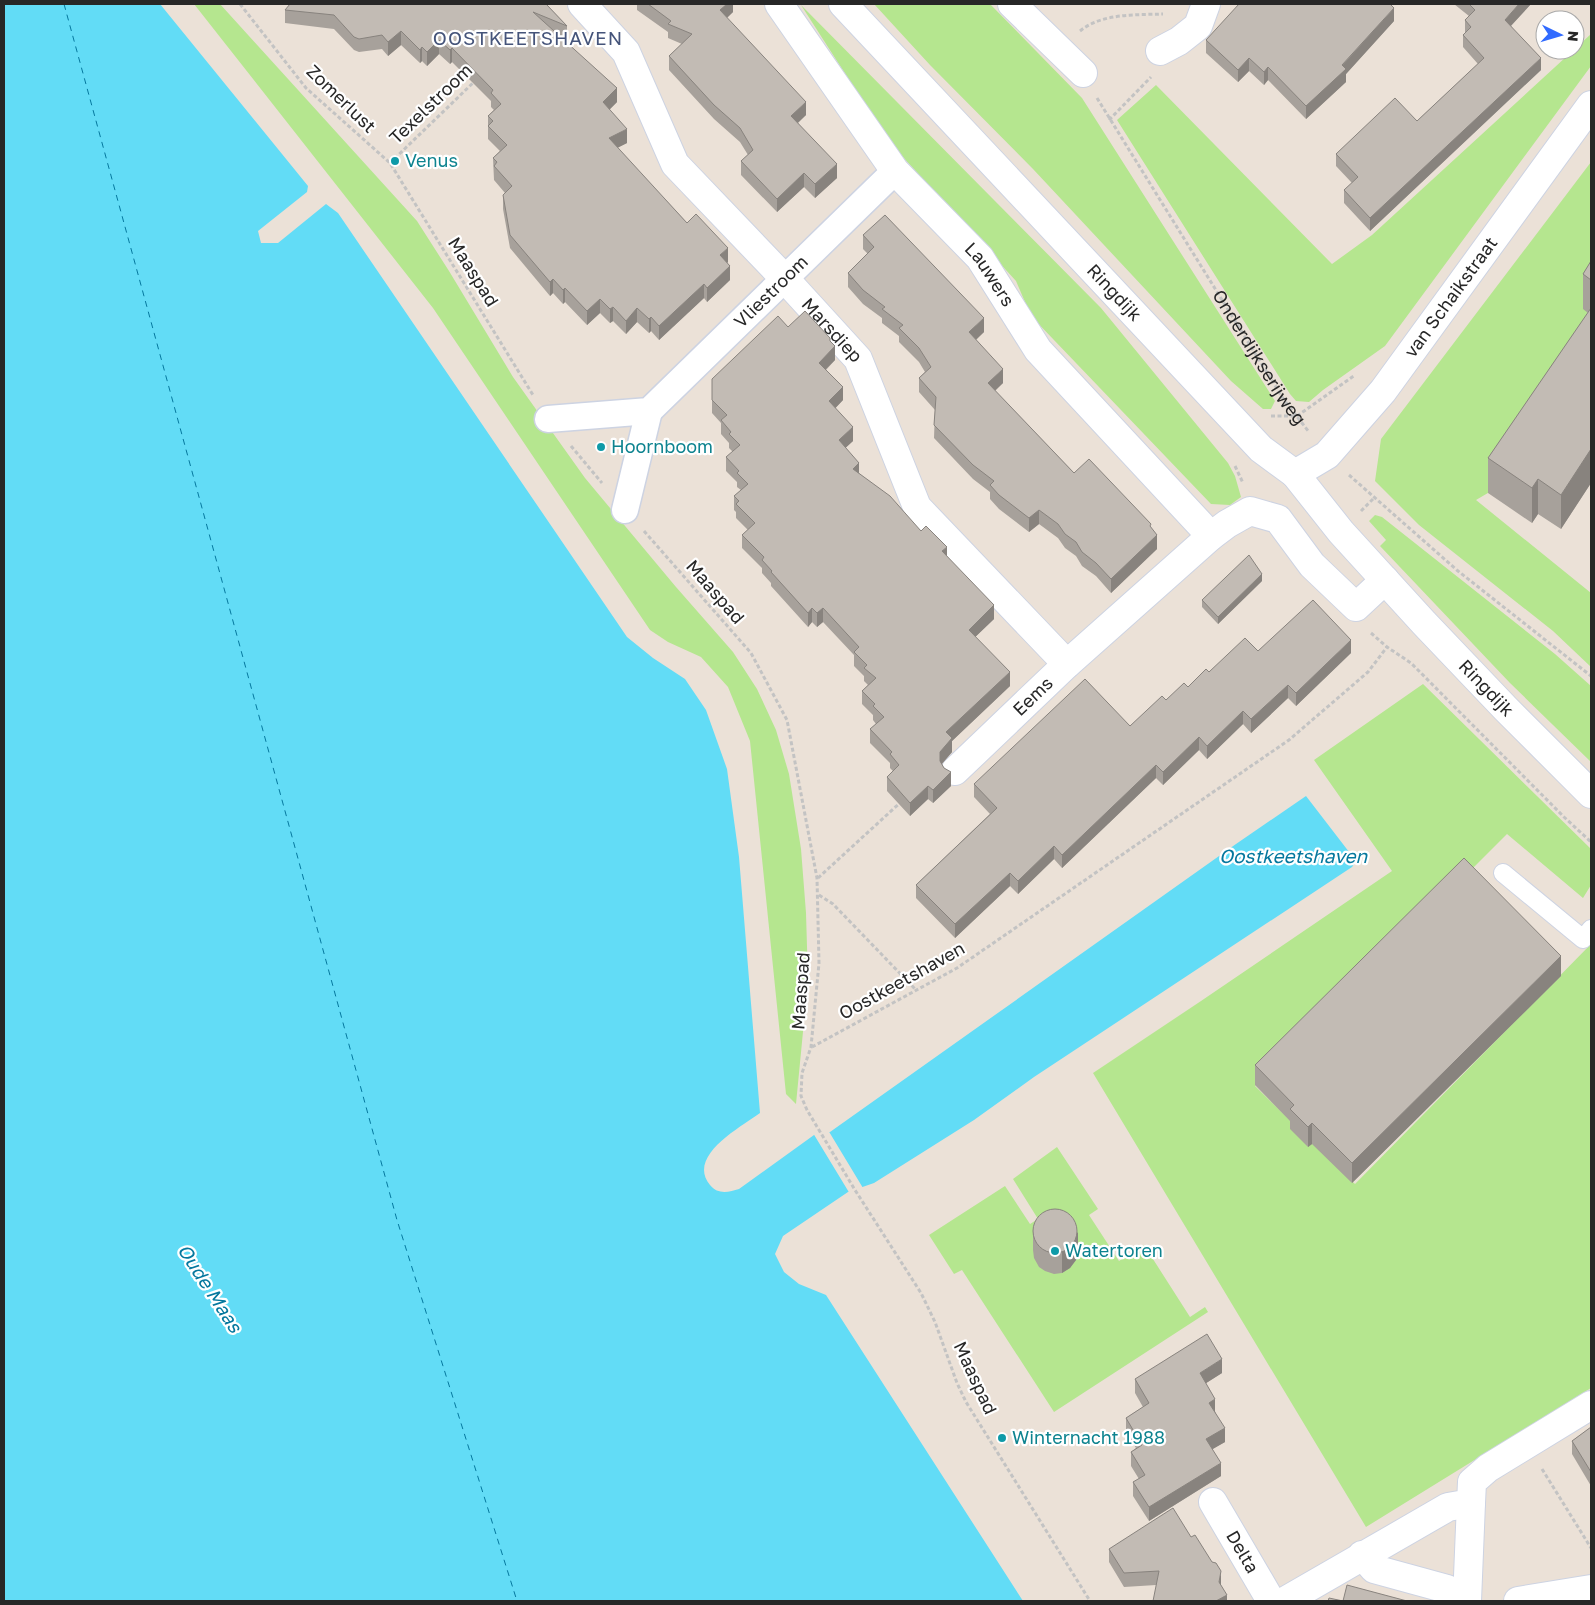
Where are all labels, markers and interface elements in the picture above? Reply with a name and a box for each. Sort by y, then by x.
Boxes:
north arrow [1535,10,1585,60]
district label: OOSTKEETSHAVEN [433,26,623,49]
text: N [1565,30,1582,42]
street label: Texelstroom [384,58,476,148]
street label: Zomerlust [302,60,381,137]
place label: Venus [405,149,458,171]
marker: Venus [389,155,401,167]
street label: van Schaikstraat [1399,232,1501,361]
street label: Maaspad [444,233,504,310]
street label: Lauwers [961,237,1020,310]
street label: Vliestroom [729,250,812,332]
street label: Ringdijk [1083,259,1147,325]
street label: Onderdijkserijweg [1208,285,1311,429]
street label: Marsdiep [798,293,868,367]
place label: Hoornboom [611,435,713,457]
marker: Hoornboom [595,441,607,453]
street label: Maaspad [682,555,750,628]
street label: Ringdijk [1455,655,1519,721]
street label: Eems [1008,672,1057,720]
water label: Oostkeetshaven [1219,844,1368,867]
street label: Oostkeetshaven [835,936,968,1024]
street label: Maaspad [786,951,814,1030]
water label: Oude Maas [173,1239,248,1337]
place label: Watertoren [1065,1239,1163,1261]
marker: Watertoren [1049,1245,1061,1257]
street label: Maaspad [950,1338,1002,1417]
place label: Winternacht 1988 [1012,1426,1165,1448]
marker: Winternacht 1988 [996,1432,1008,1444]
street label: Delta [1222,1526,1264,1577]

